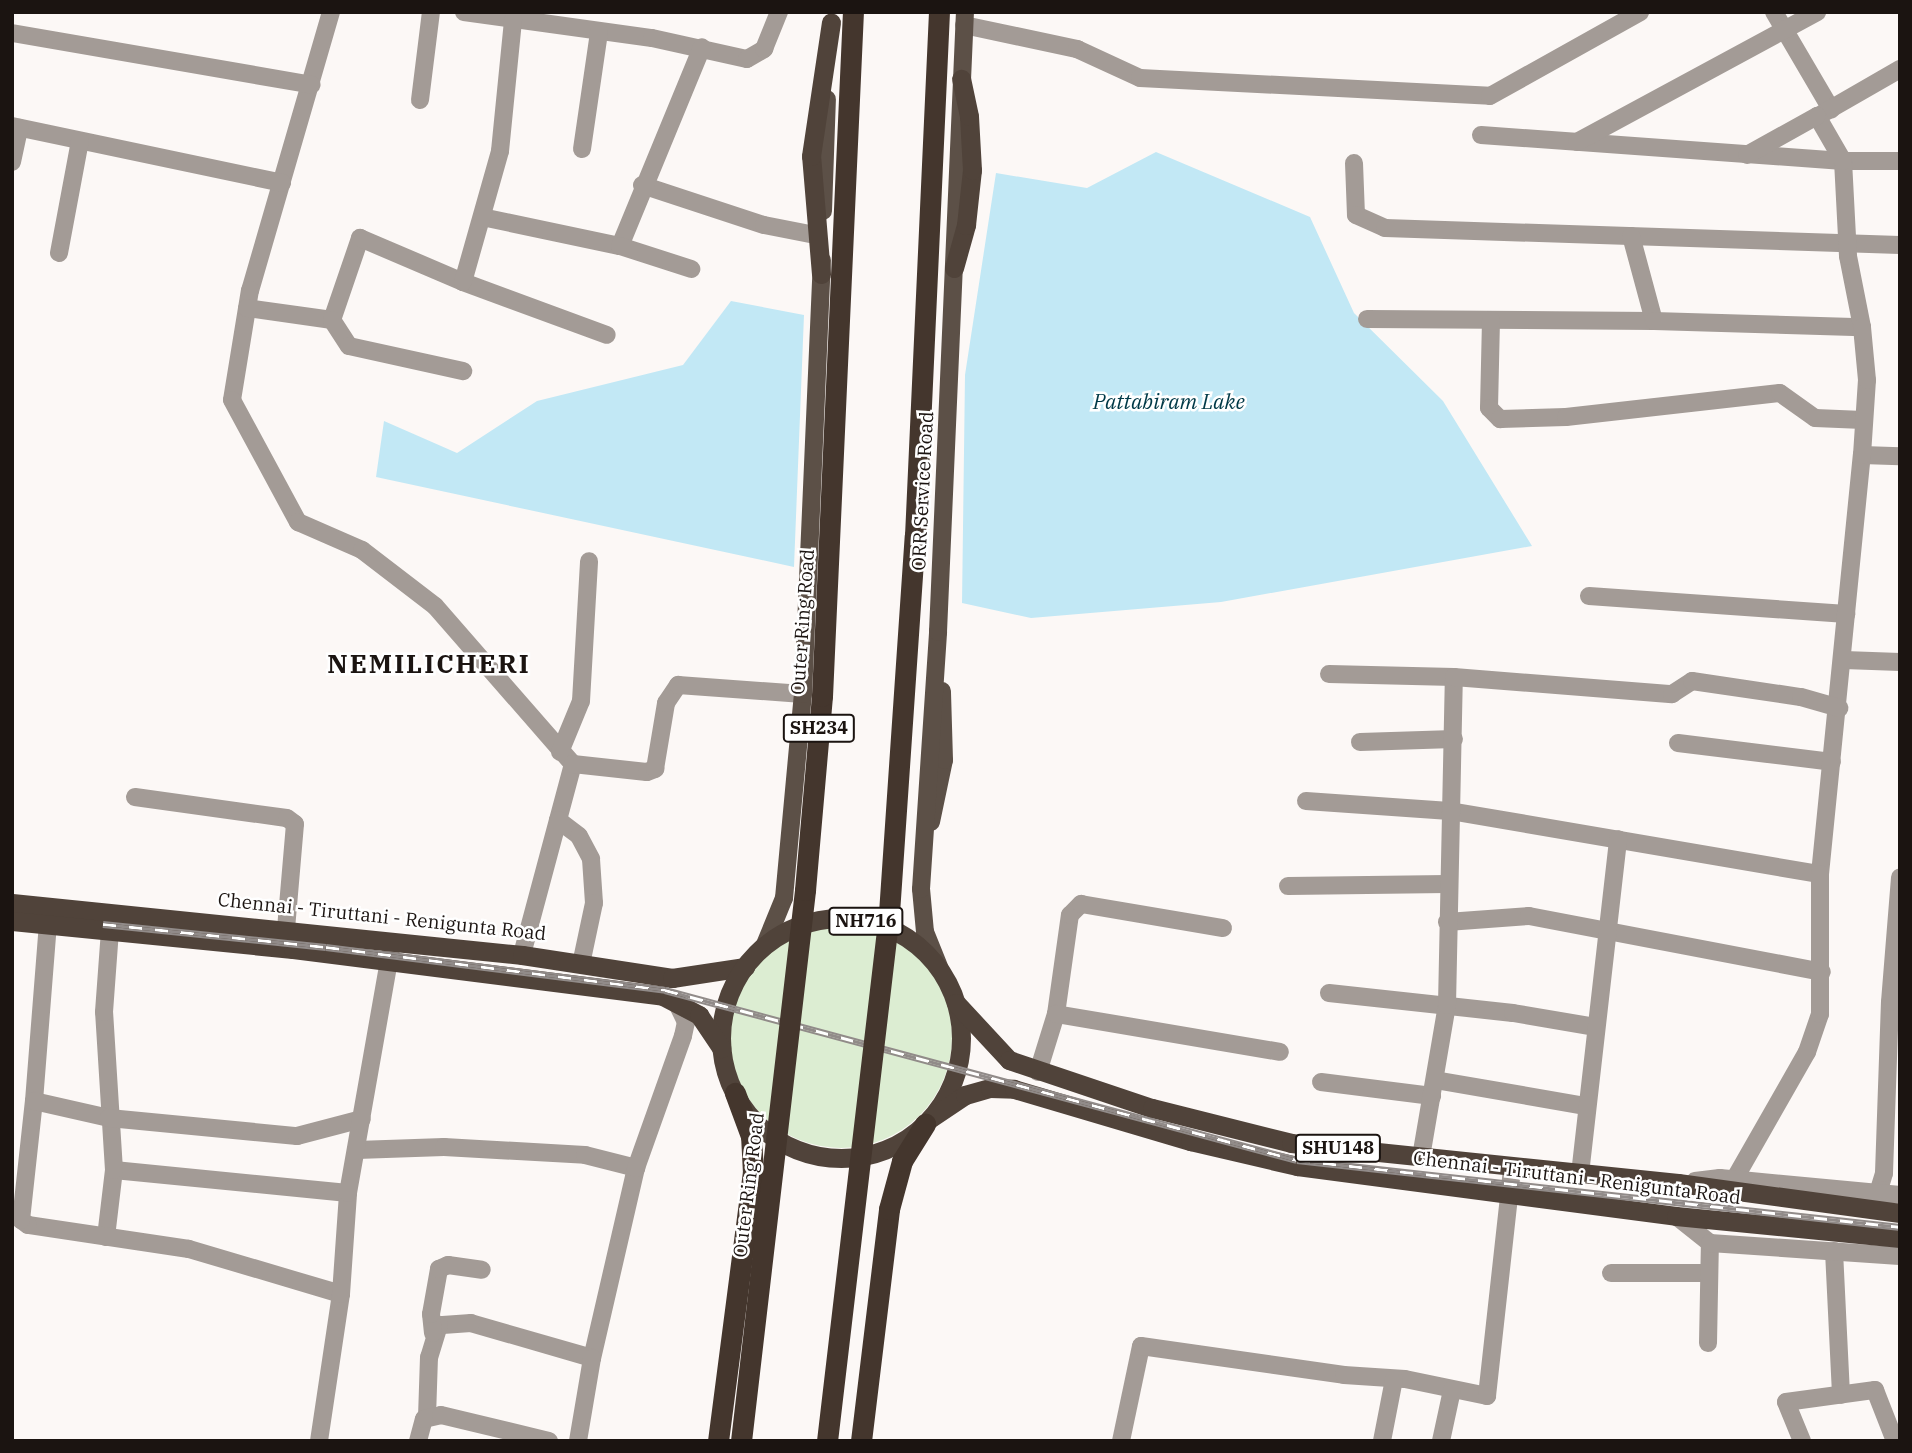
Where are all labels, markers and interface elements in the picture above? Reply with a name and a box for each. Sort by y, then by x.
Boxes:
water label: Pattabiram Lake [1093,388,1245,414]
street label: ORR Service Road [907,411,939,571]
street label: Outer Ring Road [787,548,819,696]
district label: NEMILICHERI [329,648,529,680]
road number: SH234 [782,714,856,742]
street label: Chennai - Tiruttani - Renigunta Road [217,888,547,946]
road number: NH716 [828,906,904,936]
street label: Outer Ring Road [729,1111,769,1259]
road number: SHU148 [1294,1134,1382,1162]
street label: Chennai - Tiruttani - Renigunta Road [1412,1147,1742,1209]

